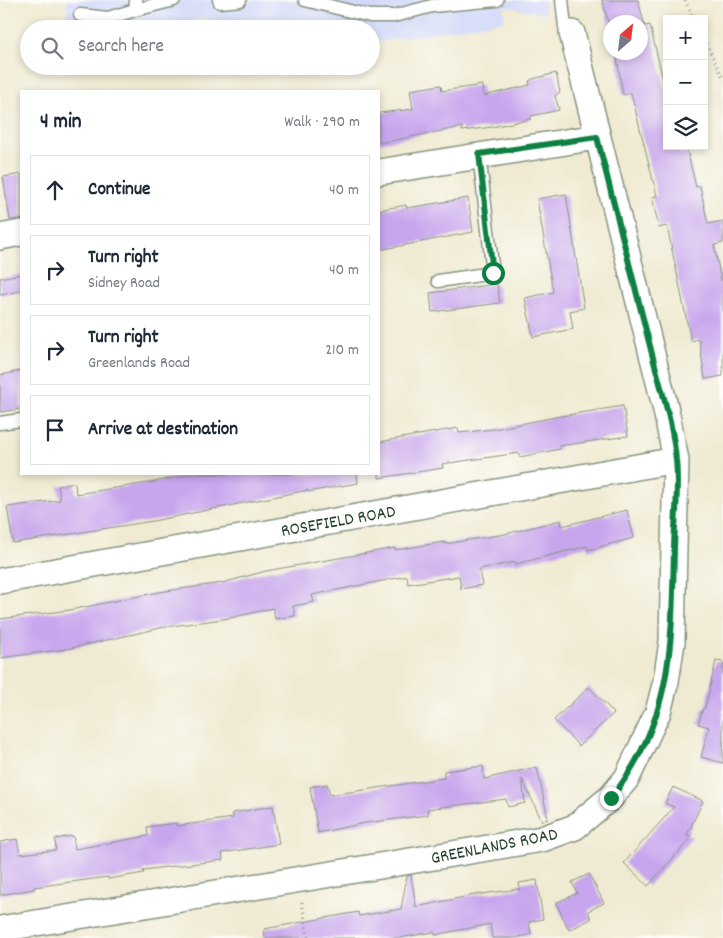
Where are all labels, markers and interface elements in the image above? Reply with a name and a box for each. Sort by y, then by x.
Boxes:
north arrow [603,15,648,60]
map controls [663,15,708,150]
button: + [663,15,708,60]
search box [20,20,380,75]
icon: search [38,34,66,62]
text: Search here [78,34,164,61]
button: − [663,60,708,105]
button: layers [663,105,708,150]
text: 4 min [40,108,82,138]
text: Walk · 290 m [284,111,360,134]
icon: ahead [41,176,69,204]
text: Continue [88,177,150,204]
text: 40 m [329,179,359,202]
text: Turn right [88,245,159,272]
icon: right [41,256,69,284]
text: 40 m [329,259,359,282]
route start [482,262,505,285]
text: Sidney Road [88,272,160,295]
text: Turn right [88,325,159,352]
icon: right [41,336,69,364]
text: 210 m [325,339,359,362]
text: Greenlands Road [88,352,190,375]
icon: arrive [41,416,69,444]
text: Arrive at destination [88,417,238,444]
street label: ROSEFIELD ROAD [279,500,398,545]
route end [600,787,623,810]
street label: GREENLANDS ROAD [429,823,560,872]

